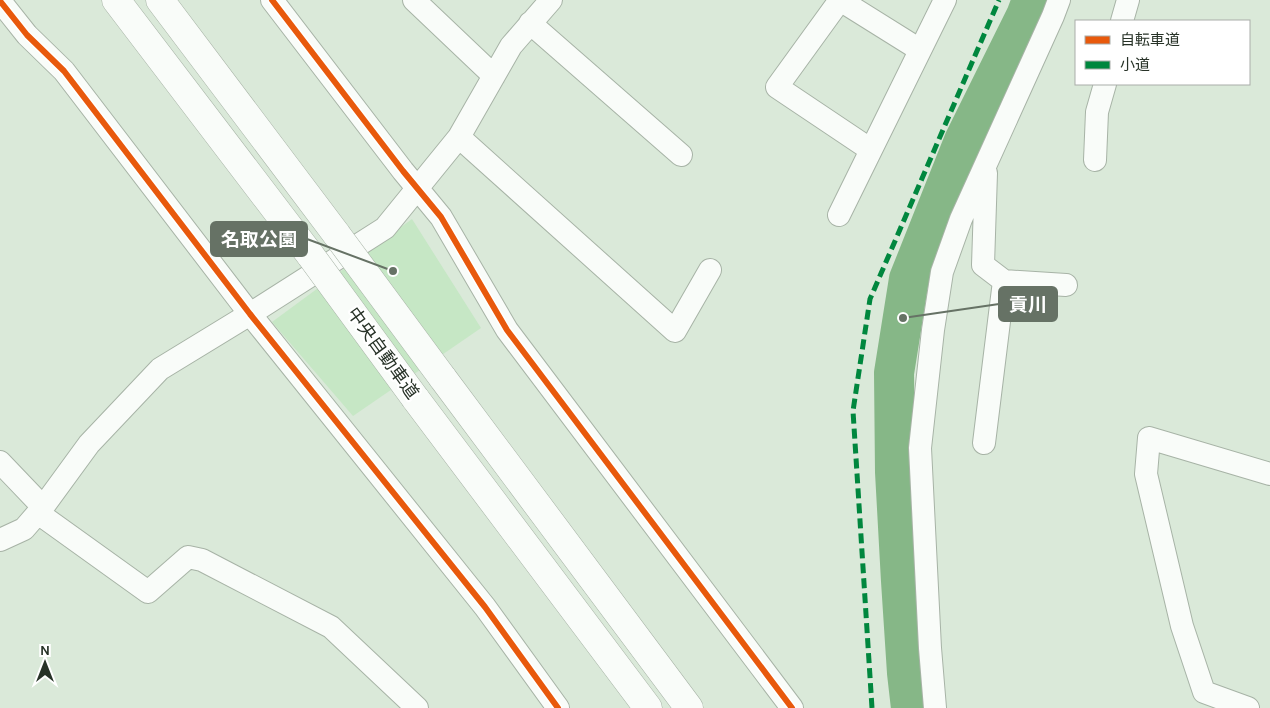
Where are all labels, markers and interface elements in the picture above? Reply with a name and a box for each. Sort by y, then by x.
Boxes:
legend [1075,20,1250,85]
text: 自転車道 [1120,31,1180,49]
text: 小道 [1120,56,1150,74]
callout: 名取公園 [211,222,307,256]
text: 名取公園 [221,229,297,251]
callout: 貢川 [999,287,1057,321]
text: 貢川 [1009,294,1047,316]
street label: 中央自動車道 [342,303,424,403]
north arrow [20,638,70,688]
text: N [40,642,50,659]

